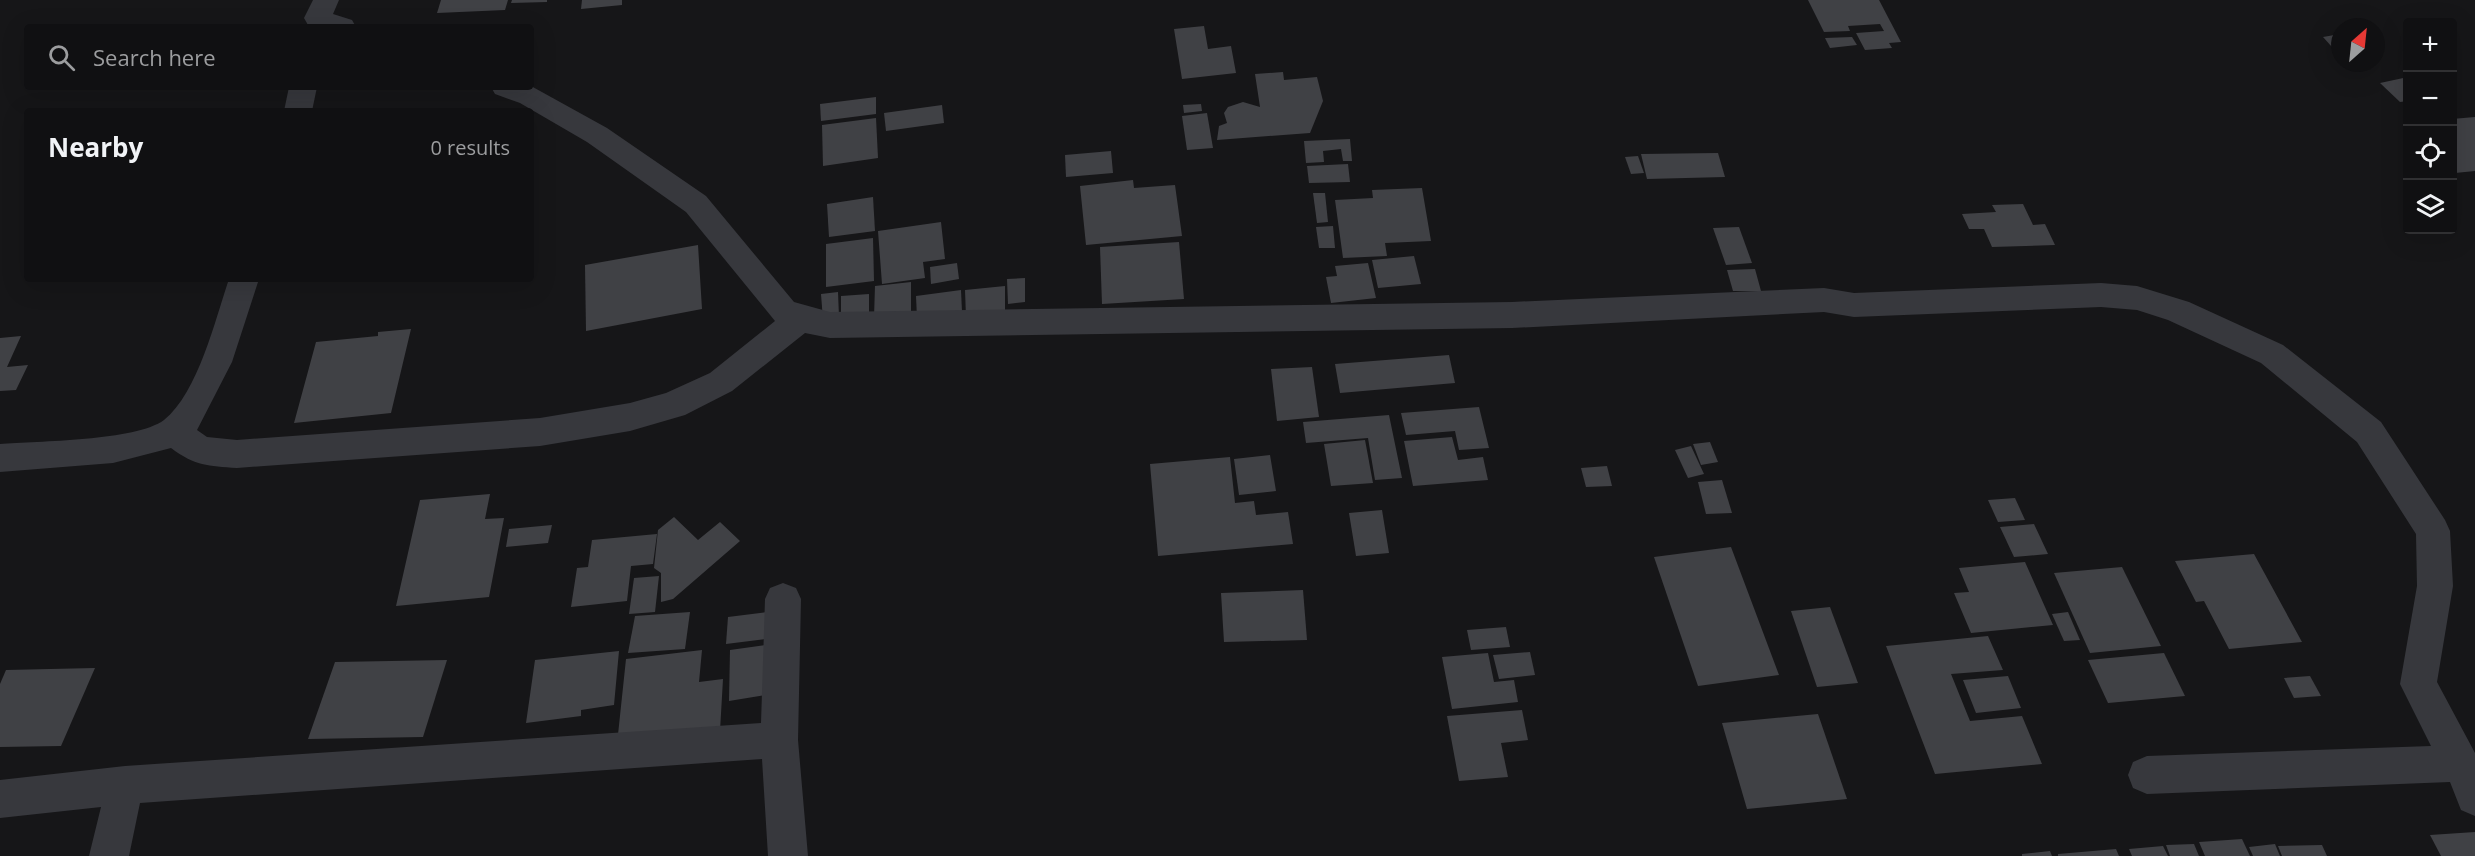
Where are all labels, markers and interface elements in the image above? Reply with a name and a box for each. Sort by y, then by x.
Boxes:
north arrow [2331,18,2385,72]
map controls [2403,18,2457,234]
button: + [2403,18,2457,72]
search box [24,24,534,90]
icon: search [45,41,78,74]
text: Search here [93,42,216,72]
button: − [2403,72,2457,126]
button: locate [2403,126,2457,180]
text: Nearby [48,129,143,165]
text: 0 results [430,134,510,161]
button: layers [2403,180,2457,234]

